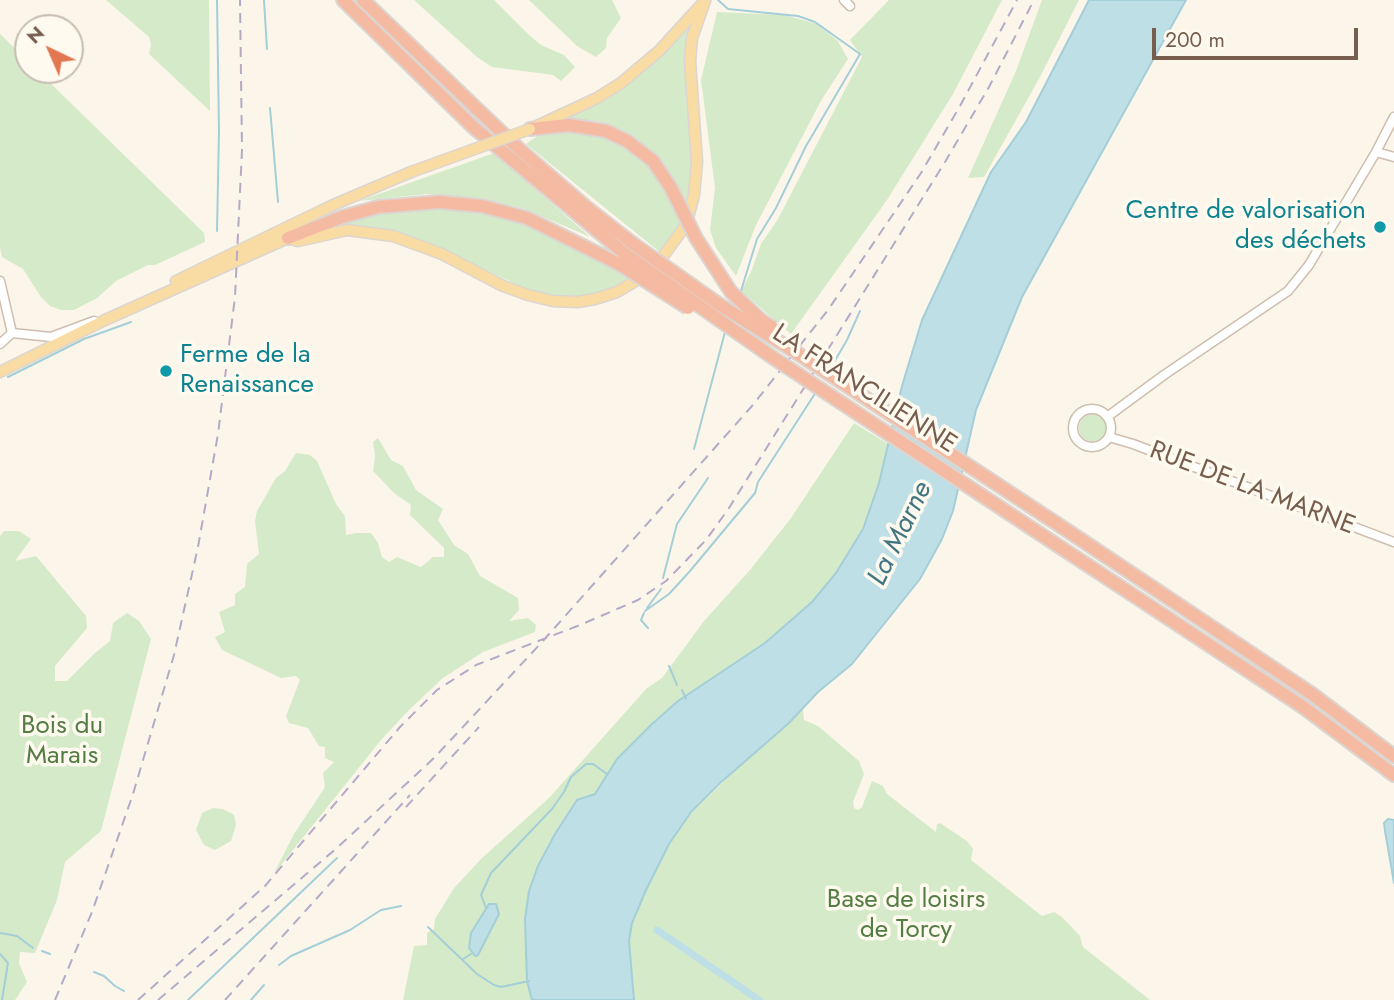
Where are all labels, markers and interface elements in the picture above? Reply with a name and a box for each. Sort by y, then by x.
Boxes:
north arrow [14,14,84,84]
scale bar [1156,14,1362,58]
text: N [21,20,50,50]
text: 200 m [1165,25,1225,55]
place label: Centre de valorisation des déchets [1126,196,1366,258]
marker: Centre de valorisation des déchets [1372,219,1388,235]
street label: LA FRANCILIENNE [766,319,962,461]
place label: Ferme de la Renaissance [180,340,314,402]
marker: Ferme de la Renaissance [158,363,174,379]
street label: RUE DE LA MARNE [1145,435,1359,543]
water label: La Marne [862,477,940,591]
park label: Bois du Marais [21,711,103,772]
park label: Base de loisirs de Torcy [827,885,985,946]

